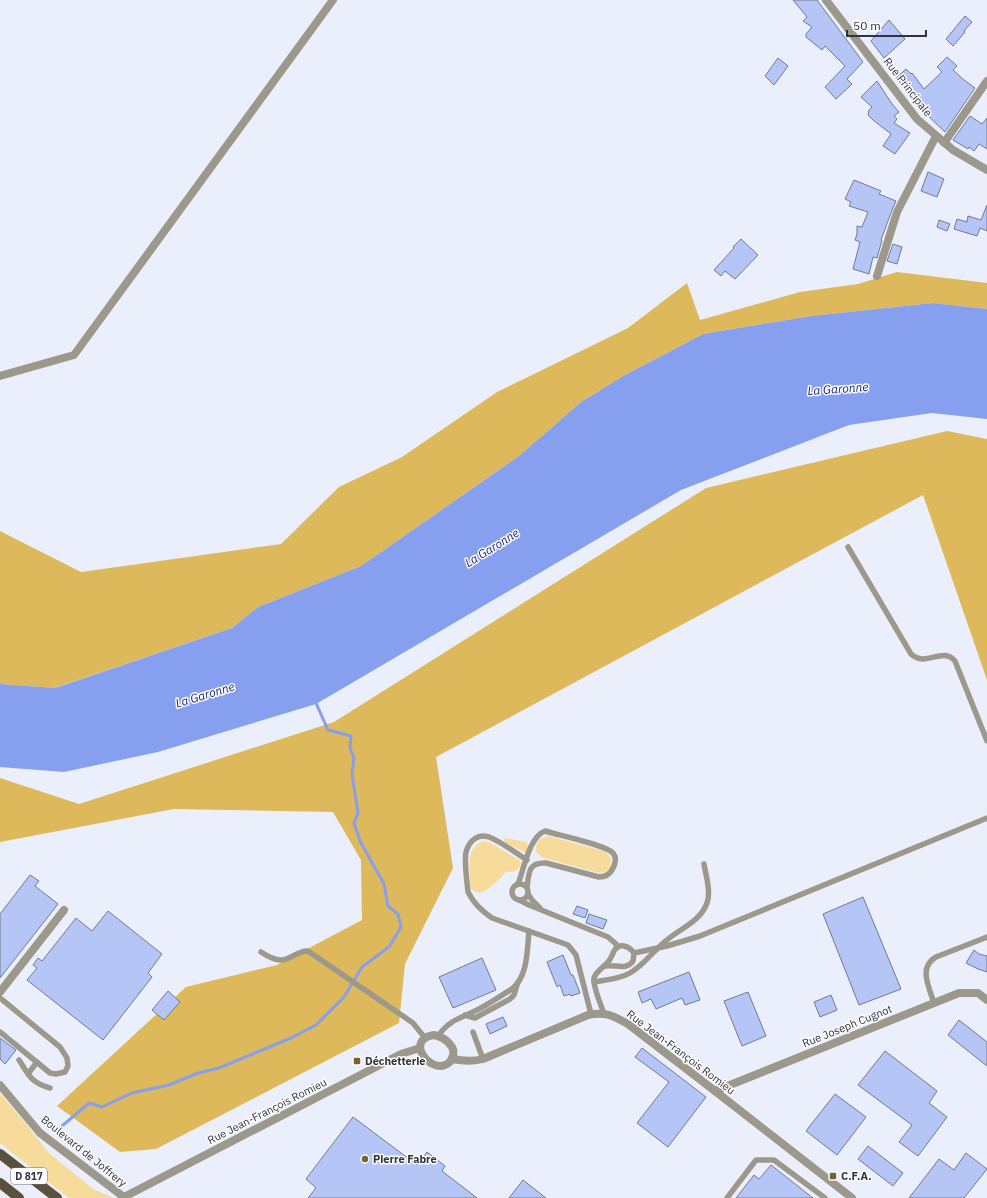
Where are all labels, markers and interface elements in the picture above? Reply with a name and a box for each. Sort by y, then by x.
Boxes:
scale bar [847,12,926,38]
text: 50 m [853,18,881,33]
street label: Rue Principale [881,55,935,119]
water label: La Garonne [807,379,869,398]
water label: La Garonne [462,525,522,570]
water label: La Garonne [173,678,236,711]
street label: Rue Joseph Cugnot [800,1002,894,1050]
street label: Rue Jean-François Romieu [624,1007,738,1097]
place label: Déchetterie [365,1054,426,1068]
marker: Déchetterie [352,1056,362,1066]
street label: Rue Jean-François Romieu [205,1075,329,1147]
street label: Boulevard de Joffrery [38,1112,130,1190]
place label: Pierre Fabre [373,1152,437,1166]
marker: Pierre Fabre [360,1154,370,1164]
road number: D 817 [11,1168,47,1184]
place label: C.F.A. [841,1169,872,1183]
marker: C.F.A. [828,1171,838,1181]

